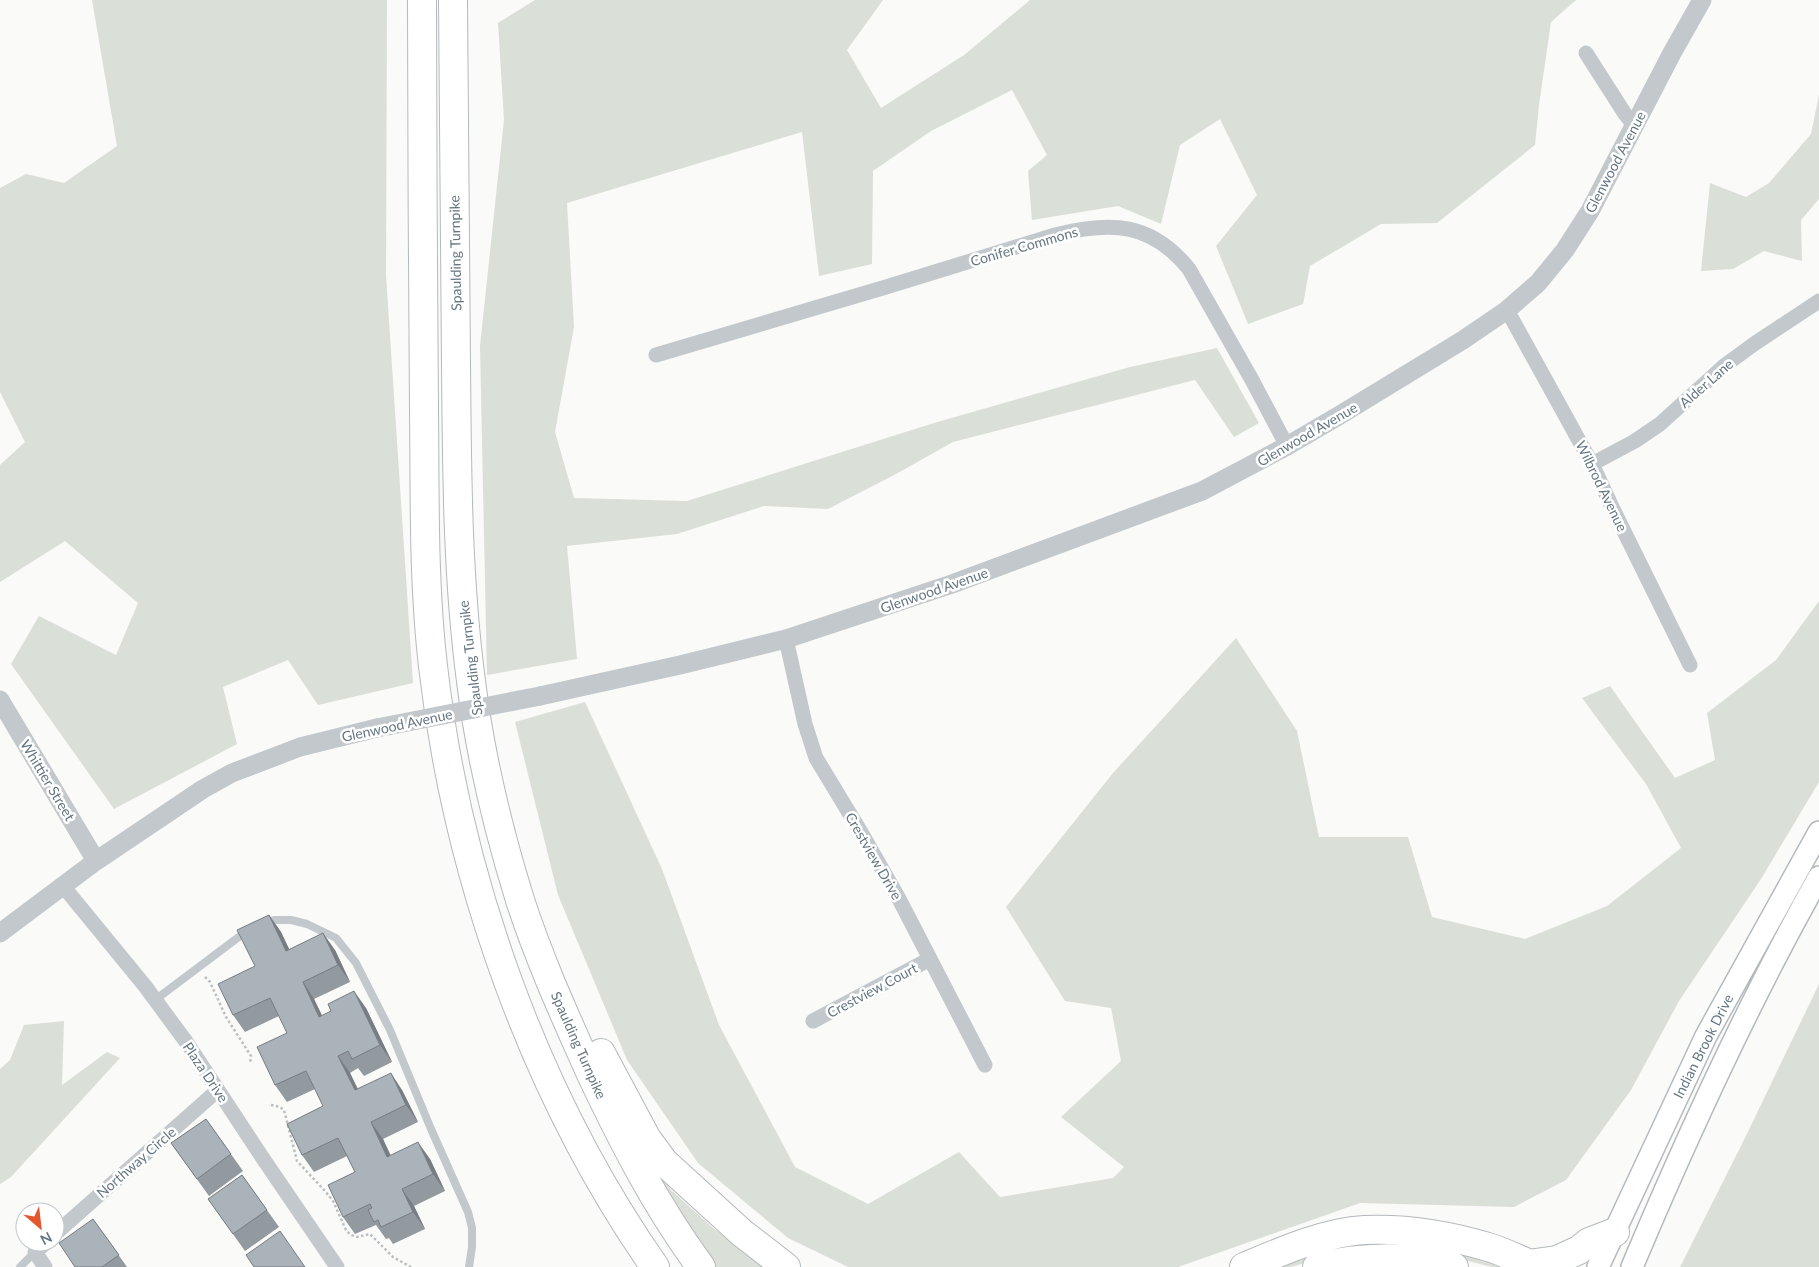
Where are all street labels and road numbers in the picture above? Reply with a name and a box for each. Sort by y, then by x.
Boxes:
street label: Glenwood Avenue [1581,108,1649,216]
street label: Spaulding Turnpike [445,195,465,311]
street label: Conifer Commons [968,223,1080,269]
street label: Alder Lane [1676,355,1736,411]
street label: Glenwood Avenue [1254,398,1360,470]
street label: Wilbrod Avenue [1573,438,1631,534]
street label: Glenwood Avenue [878,564,990,616]
street label: Spaulding Turnpike [455,600,485,716]
street label: Glenwood Avenue [340,705,454,745]
street label: Whittier Street [17,737,79,823]
street label: Crestview Drive [842,809,906,903]
street label: Crestview Court [824,959,920,1021]
street label: Spaulding Turnpike [548,989,610,1101]
street label: Indian Brook Drive [1669,991,1737,1101]
street label: Plaza Drive [180,1039,232,1105]
street label: Northway Circle [93,1123,179,1201]

